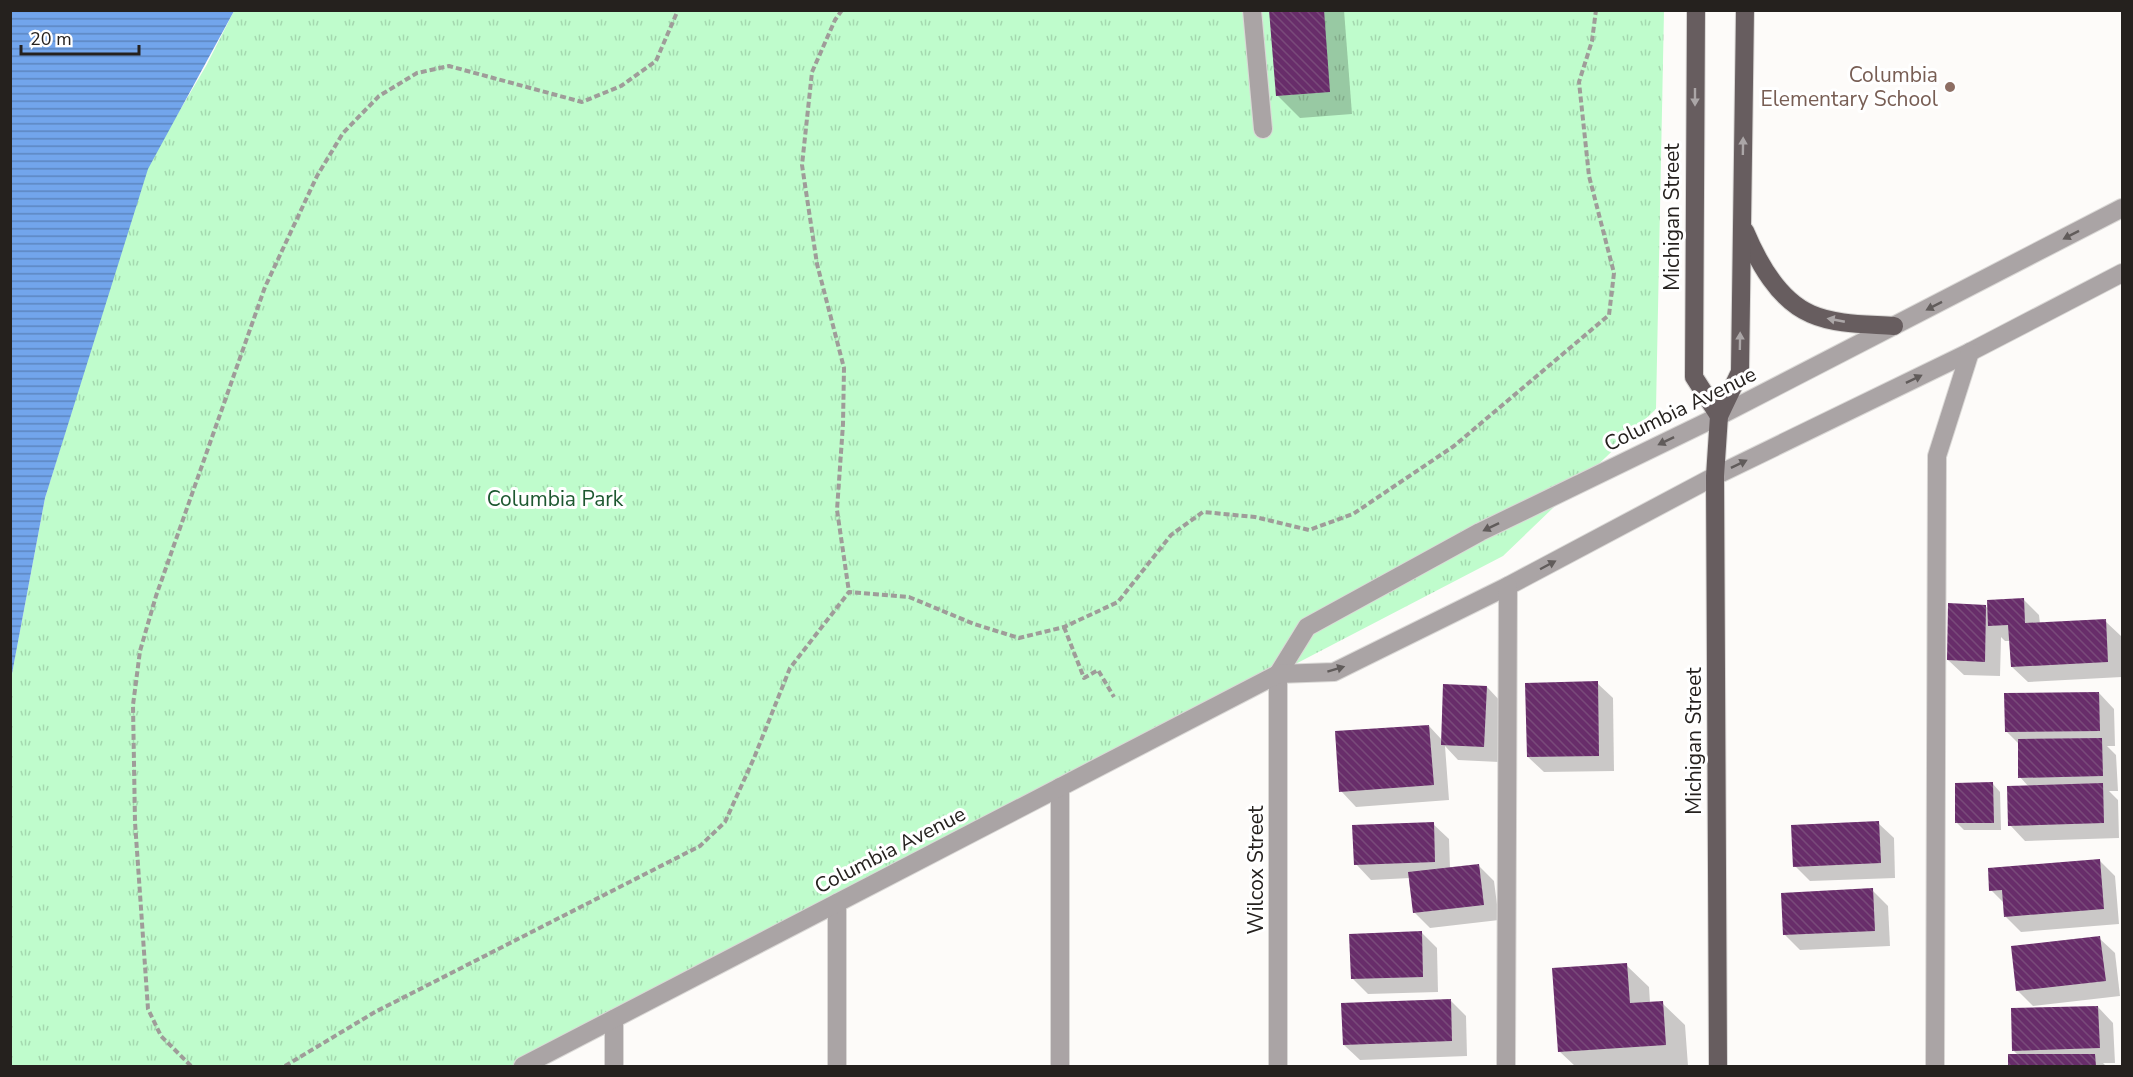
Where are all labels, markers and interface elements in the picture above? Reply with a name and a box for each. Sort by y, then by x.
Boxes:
scale bar [21,18,140,56]
text: 20 m [30,27,72,51]
place label: Columbia Elementary School [1760,61,1939,113]
marker: Columbia Elementary School [1943,80,1957,94]
one-way arrow [1690,88,1700,107]
one-way arrow [1738,136,1748,155]
street label: Michigan Street [1658,143,1686,291]
one-way arrow [2062,230,2079,240]
one-way arrow [1925,301,1942,311]
one-way arrow [1826,315,1845,324]
one-way arrow [1735,331,1745,350]
street label: Columbia Avenue [1599,360,1761,458]
one-way arrow [1906,375,1923,384]
one-way arrow [1658,437,1675,446]
one-way arrow [1730,459,1747,469]
park label: Columbia Park [487,485,624,513]
one-way arrow [1483,522,1500,532]
one-way arrow [1540,560,1557,570]
one-way arrow [1327,664,1345,673]
street label: Michigan Street [1680,667,1708,815]
street label: Columbia Avenue [810,800,970,900]
street label: Wilcox Street [1242,805,1270,934]

